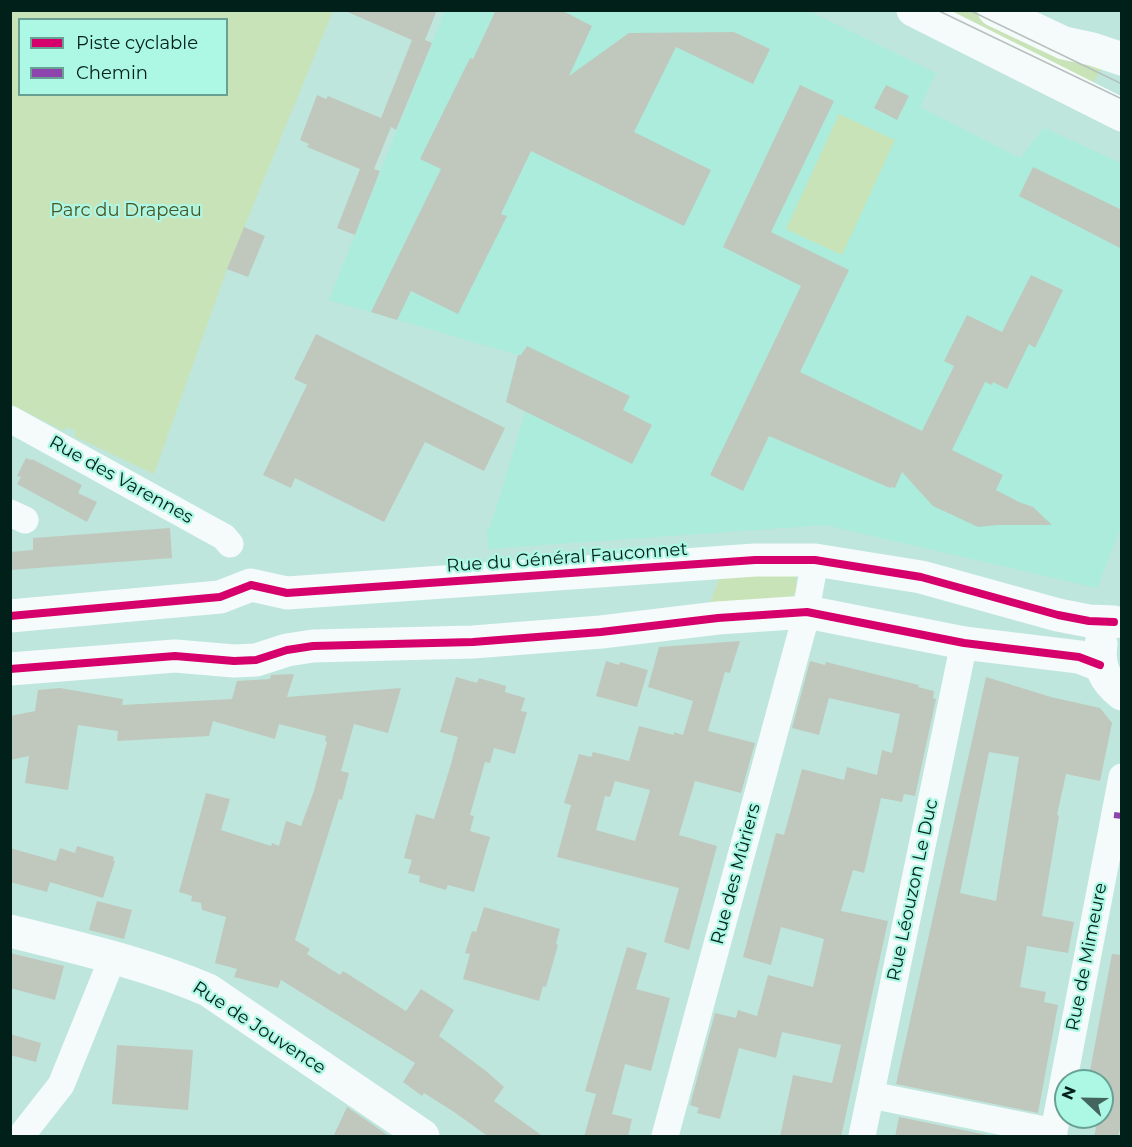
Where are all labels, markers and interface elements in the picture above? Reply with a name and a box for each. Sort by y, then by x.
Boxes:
legend [18,18,228,96]
text: Piste cyclable [76,32,198,54]
text: Chemin [76,62,148,84]
park label: Parc du Drapeau [50,200,202,222]
street label: Rue des Varennes [45,431,197,529]
street label: Rue du Général Fauconnet [446,539,688,577]
street label: Rue Léouzon Le Duc [883,797,943,983]
street label: Rue des Mûriers [707,801,765,947]
street label: Rue de Mimeure [1062,881,1112,1033]
street label: Rue de Jouvence [188,977,330,1079]
north arrow [1054,1069,1114,1129]
text: N [1057,1083,1080,1102]

